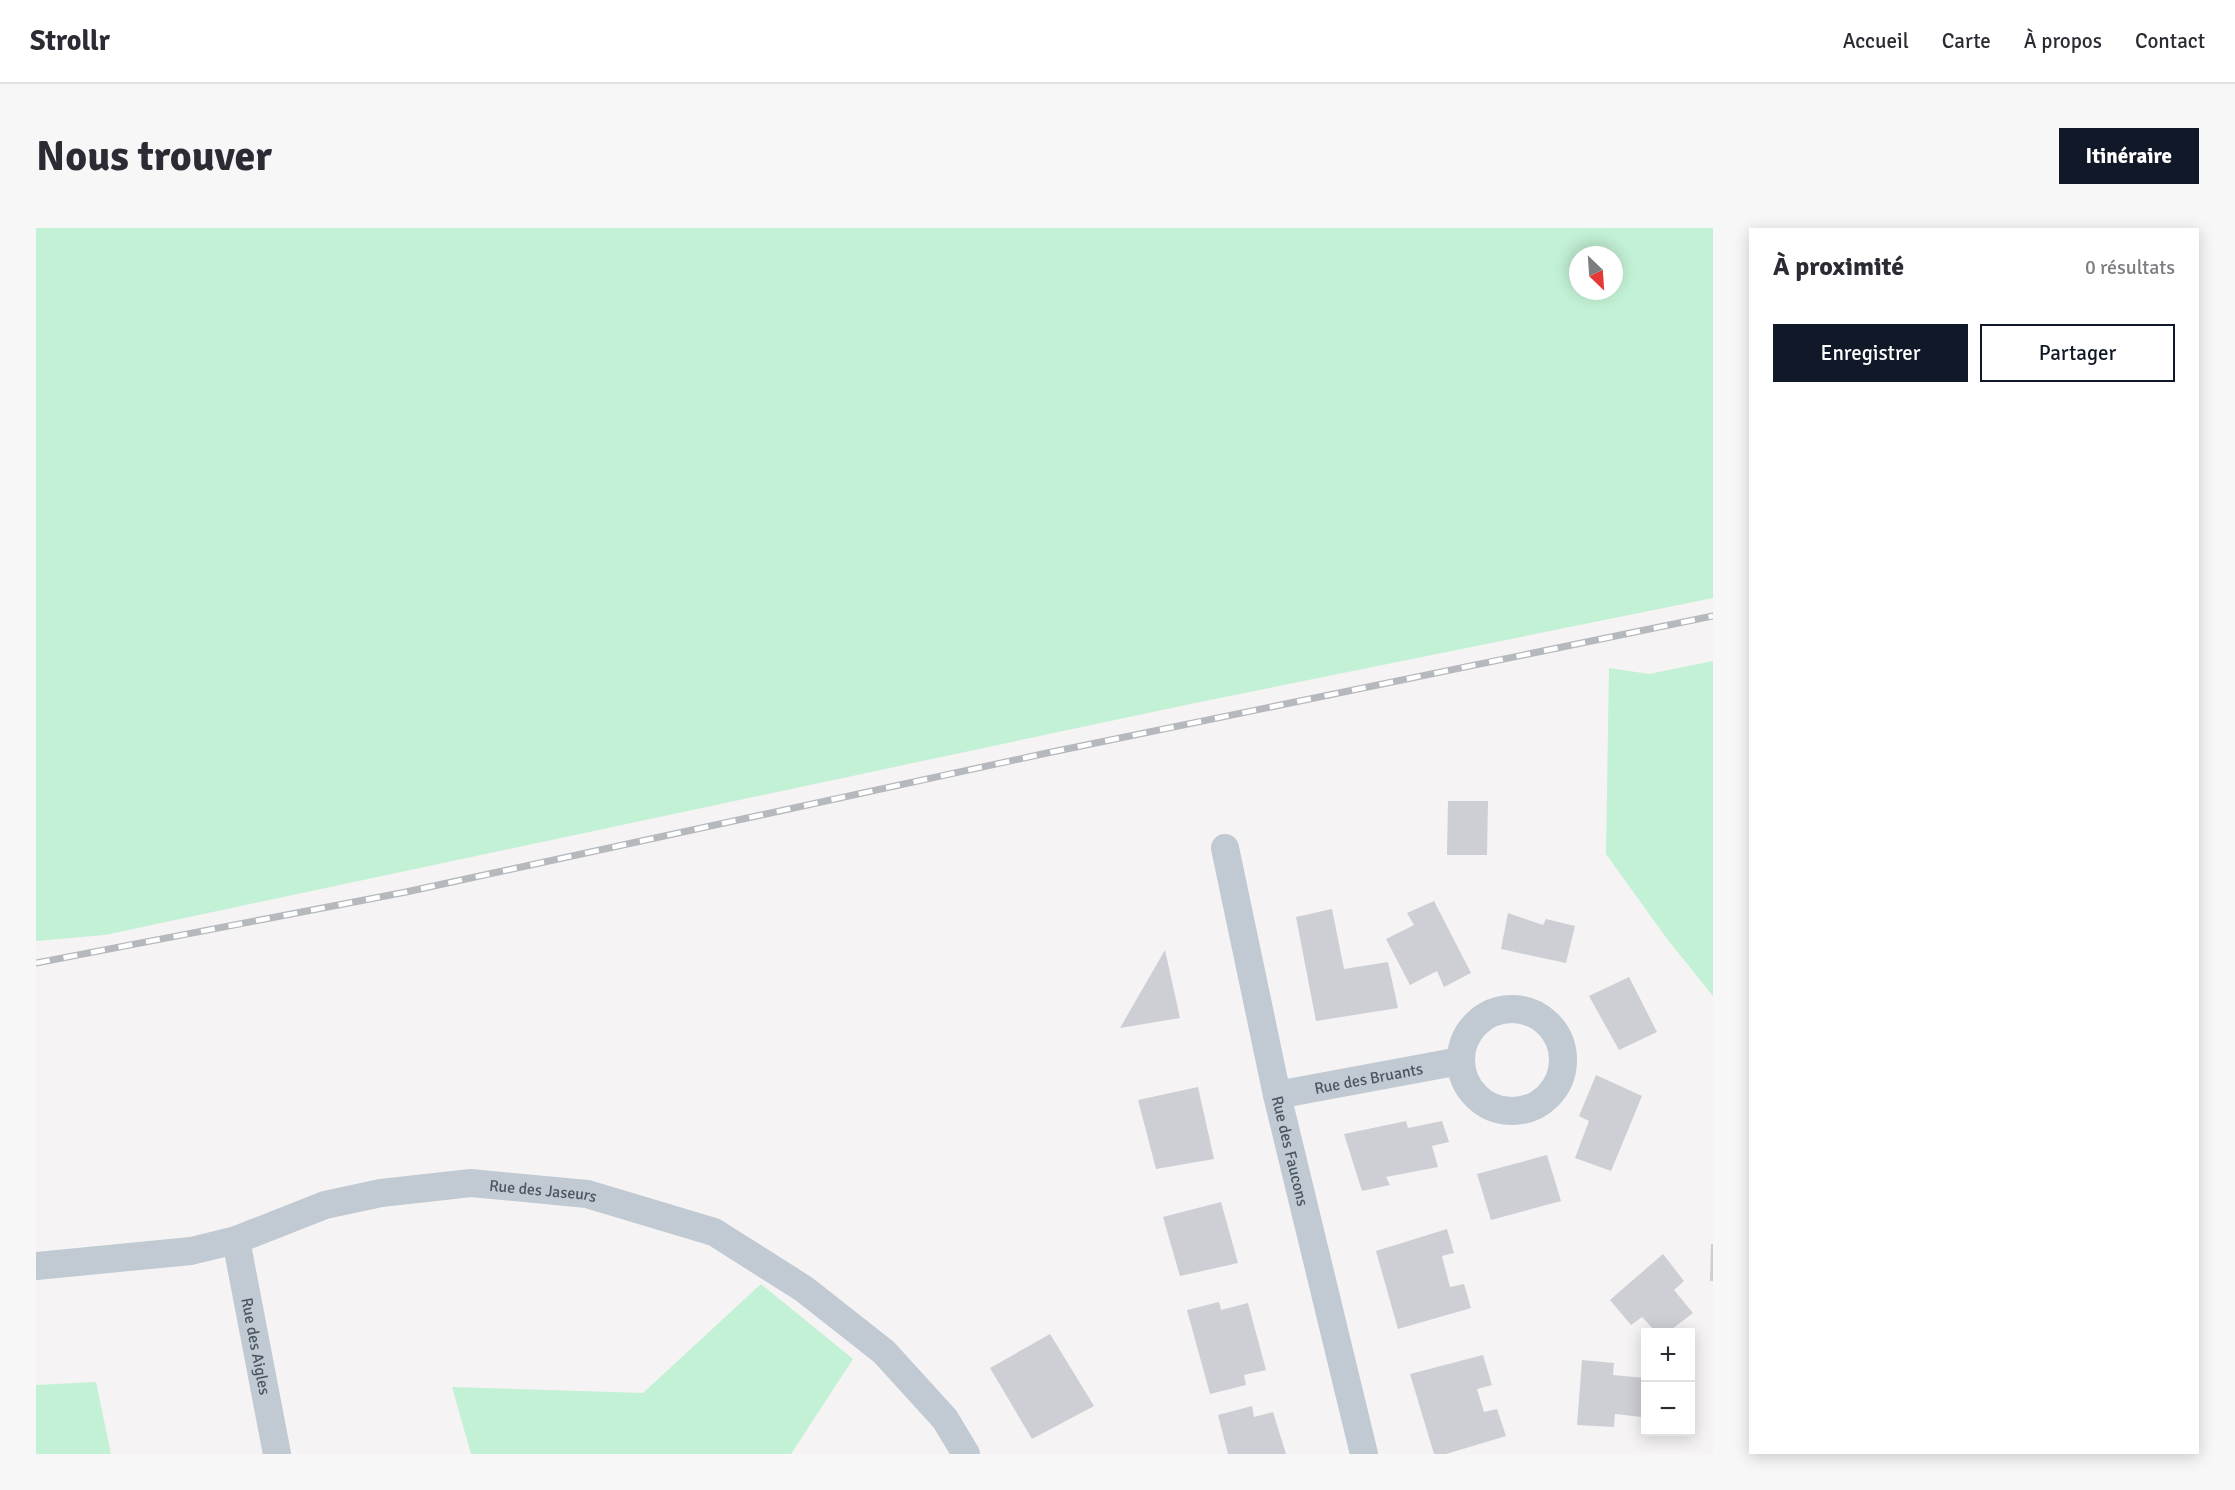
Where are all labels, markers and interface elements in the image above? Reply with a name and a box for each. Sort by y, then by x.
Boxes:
text: Strollr [30,24,110,58]
text: Accueil [1843,28,1909,54]
text: Carte [1942,28,1991,54]
text: À propos [2024,28,2102,54]
text: Contact [2135,28,2205,54]
button: Itinéraire [2059,128,2199,184]
text: Nous trouver [36,131,272,182]
north arrow [1569,246,1623,300]
text: À proximité [1773,251,1904,283]
text: 0 résultats [2085,255,2175,280]
button: Enregistrer [1773,324,1968,382]
button: Partager [1980,324,2175,382]
street label: Rue des Bruants [1313,1059,1425,1099]
street label: Rue des Faucons [1267,1094,1313,1208]
street label: Rue des Jaseurs [488,1176,599,1207]
street label: Rue des Aigles [236,1296,274,1397]
map controls [1641,1328,1695,1436]
button: + [1641,1328,1695,1382]
button: − [1641,1382,1695,1436]

